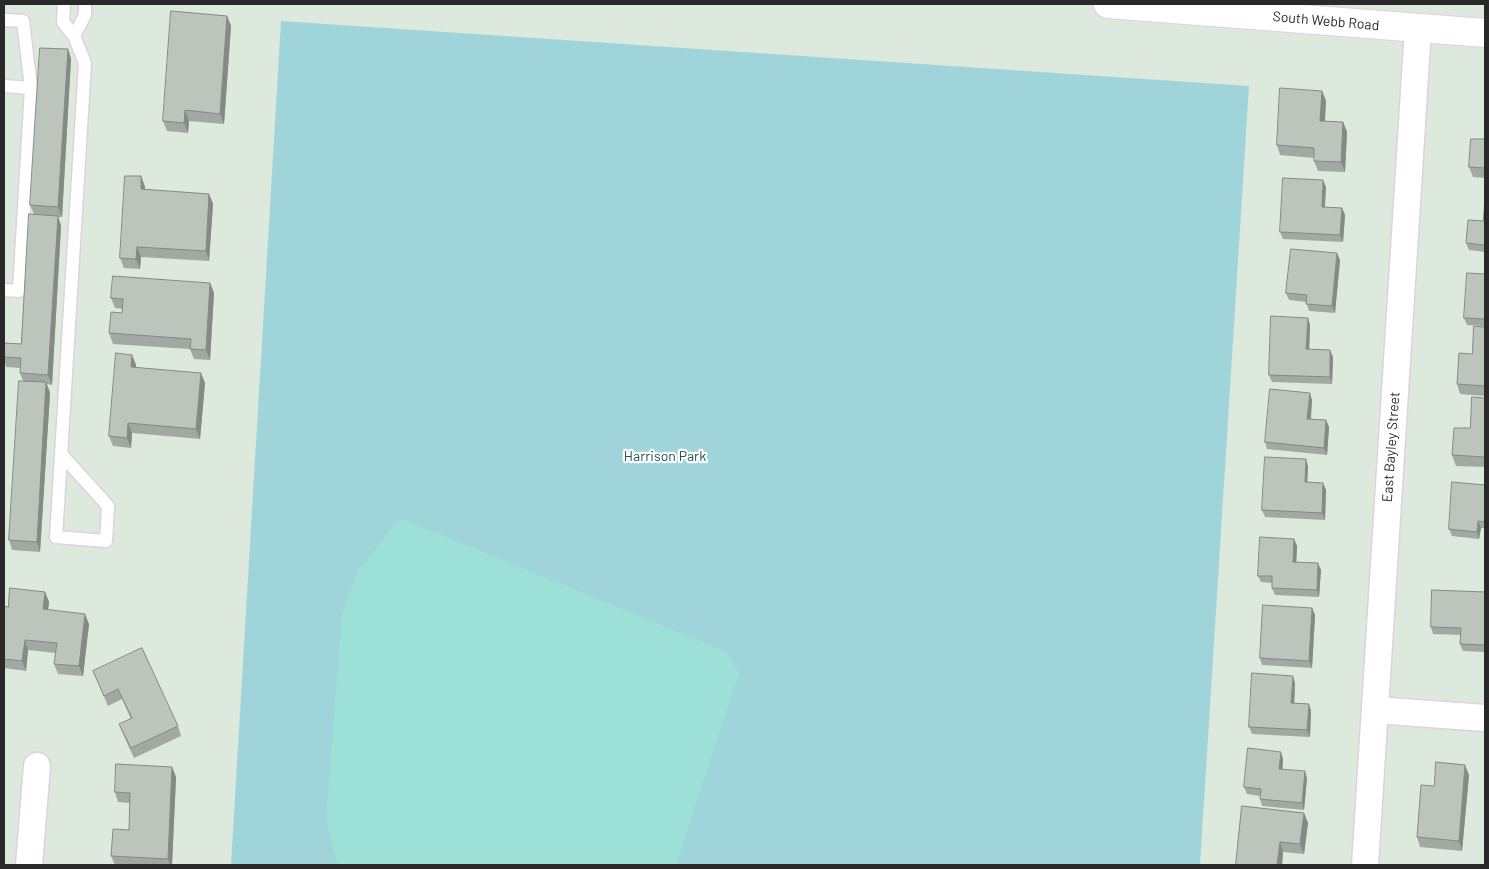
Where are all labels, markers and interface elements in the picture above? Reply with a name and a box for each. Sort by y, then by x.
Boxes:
street label: South Webb Road [1272,8,1380,34]
street label: East Bayley Street [1379,391,1403,503]
park label: Harrison Park [624,448,706,464]

